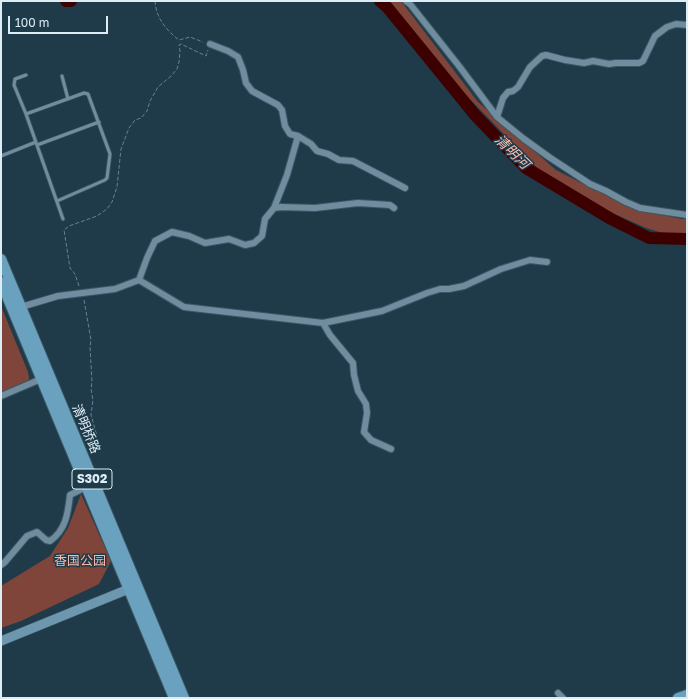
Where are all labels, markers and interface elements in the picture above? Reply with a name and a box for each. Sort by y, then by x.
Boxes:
scale bar [10,8,110,34]
text: 100 m [15,15,49,30]
water label: 清明河 [491,131,533,173]
street label: 清明桥路 [69,402,103,456]
road number: S302 [72,469,112,489]
park label: 香国公园 [54,553,106,569]

